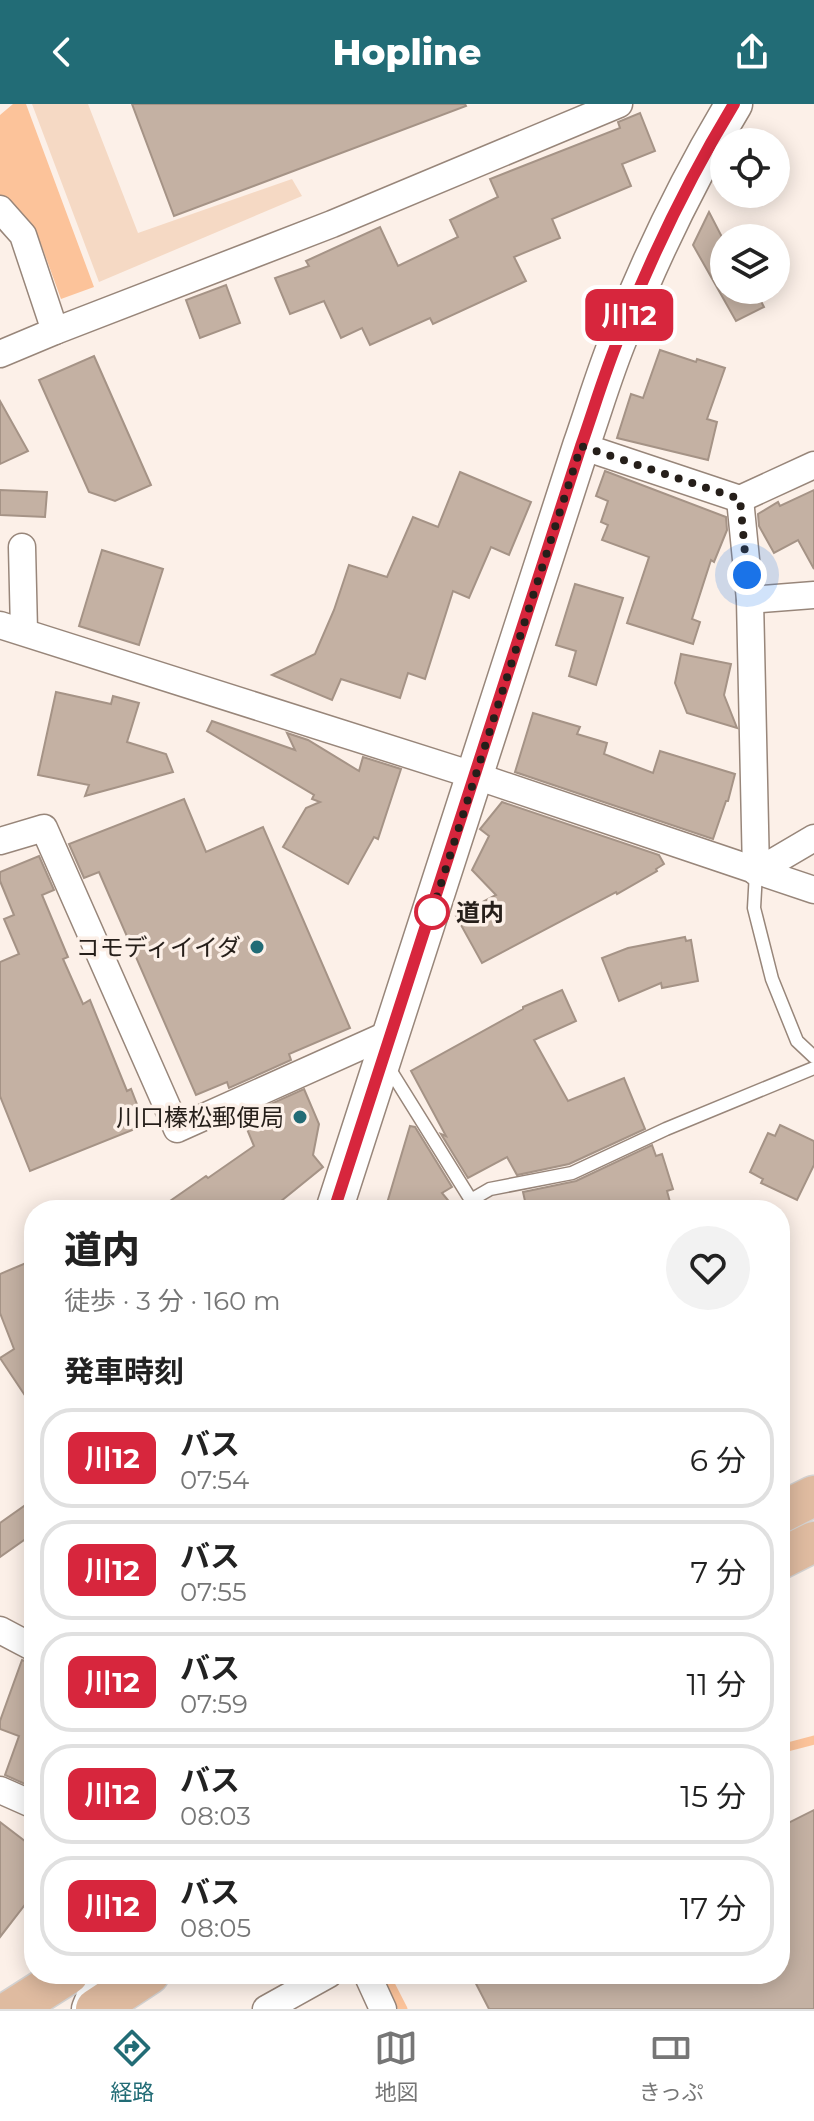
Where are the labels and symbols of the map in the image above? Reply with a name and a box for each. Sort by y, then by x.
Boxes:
line badge: 川12 [583,289,675,341]
your location [727,555,767,595]
marker: 道内 [415,895,449,929]
place label: 道内 [456,898,504,927]
place label: コモディイイダ [76,933,241,962]
marker: コモディイイダ [248,938,266,956]
place label: 川口榛松郵便局 [116,1103,284,1132]
marker: 川口榛松郵便局 [291,1108,309,1126]

